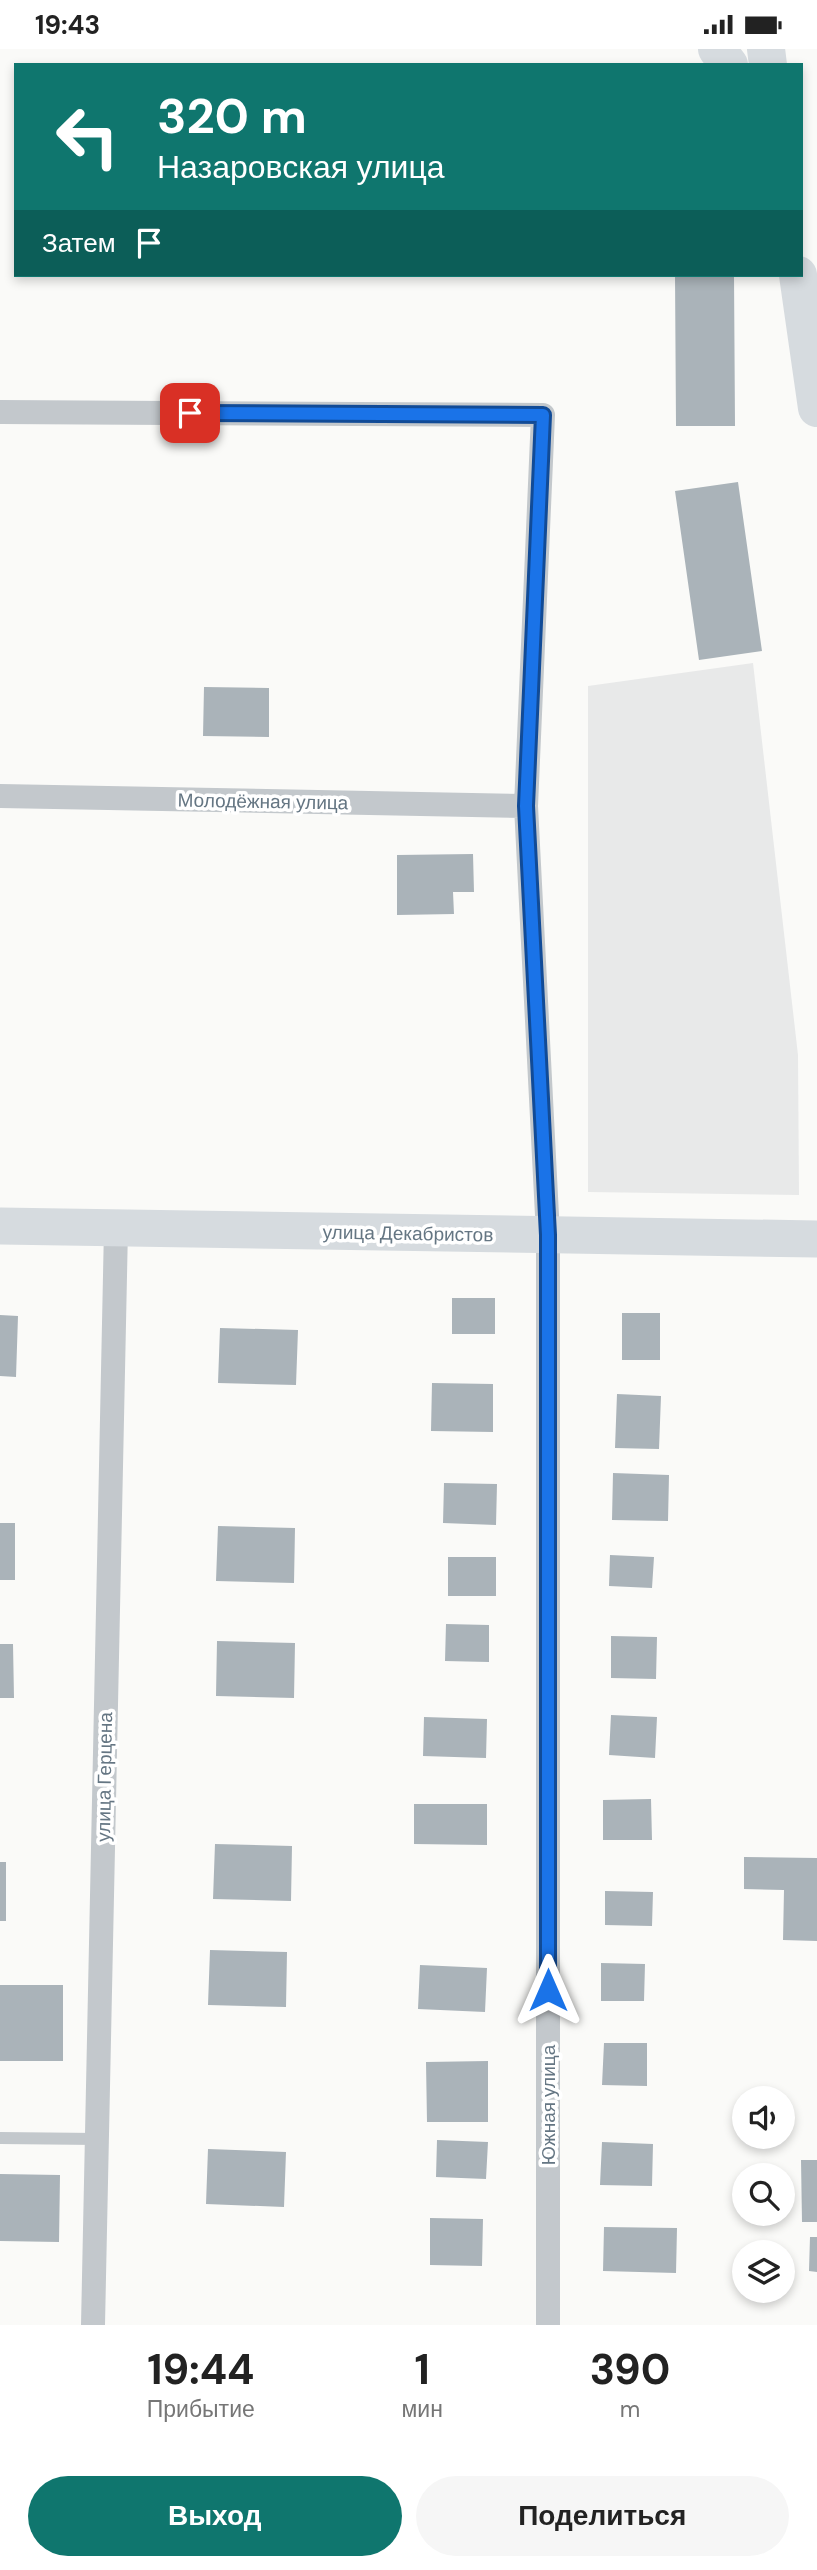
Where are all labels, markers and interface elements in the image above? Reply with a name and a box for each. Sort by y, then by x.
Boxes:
text: 19:43 [35,8,100,42]
text: 320 m [157,84,307,148]
icon: left [42,91,133,182]
text: Назаровская улица [157,146,445,188]
icon: arrive [130,224,168,262]
text: Затем [42,226,116,260]
pin [160,383,220,443]
icon: arrive [171,394,209,432]
street label: Молодёжная улица [177,788,349,815]
street label: улица Декабристов [322,1220,494,1247]
street label: улица Герцена [91,1712,118,1842]
position arrow [511,1953,585,2027]
street label: Южная улица [536,2044,561,2165]
map controls [732,2086,795,2303]
button: sound [732,2086,795,2149]
button: search [732,2163,795,2226]
button: layers [732,2240,795,2303]
text: 19:44 [147,2342,254,2397]
text: 1 [415,2342,430,2397]
text: 390 [590,2342,670,2397]
text: Прибытие [147,2394,255,2424]
text: мин [402,2394,443,2424]
text: m [620,2394,640,2424]
button: Выход [28,2476,402,2556]
button: Поделиться [416,2476,789,2556]

